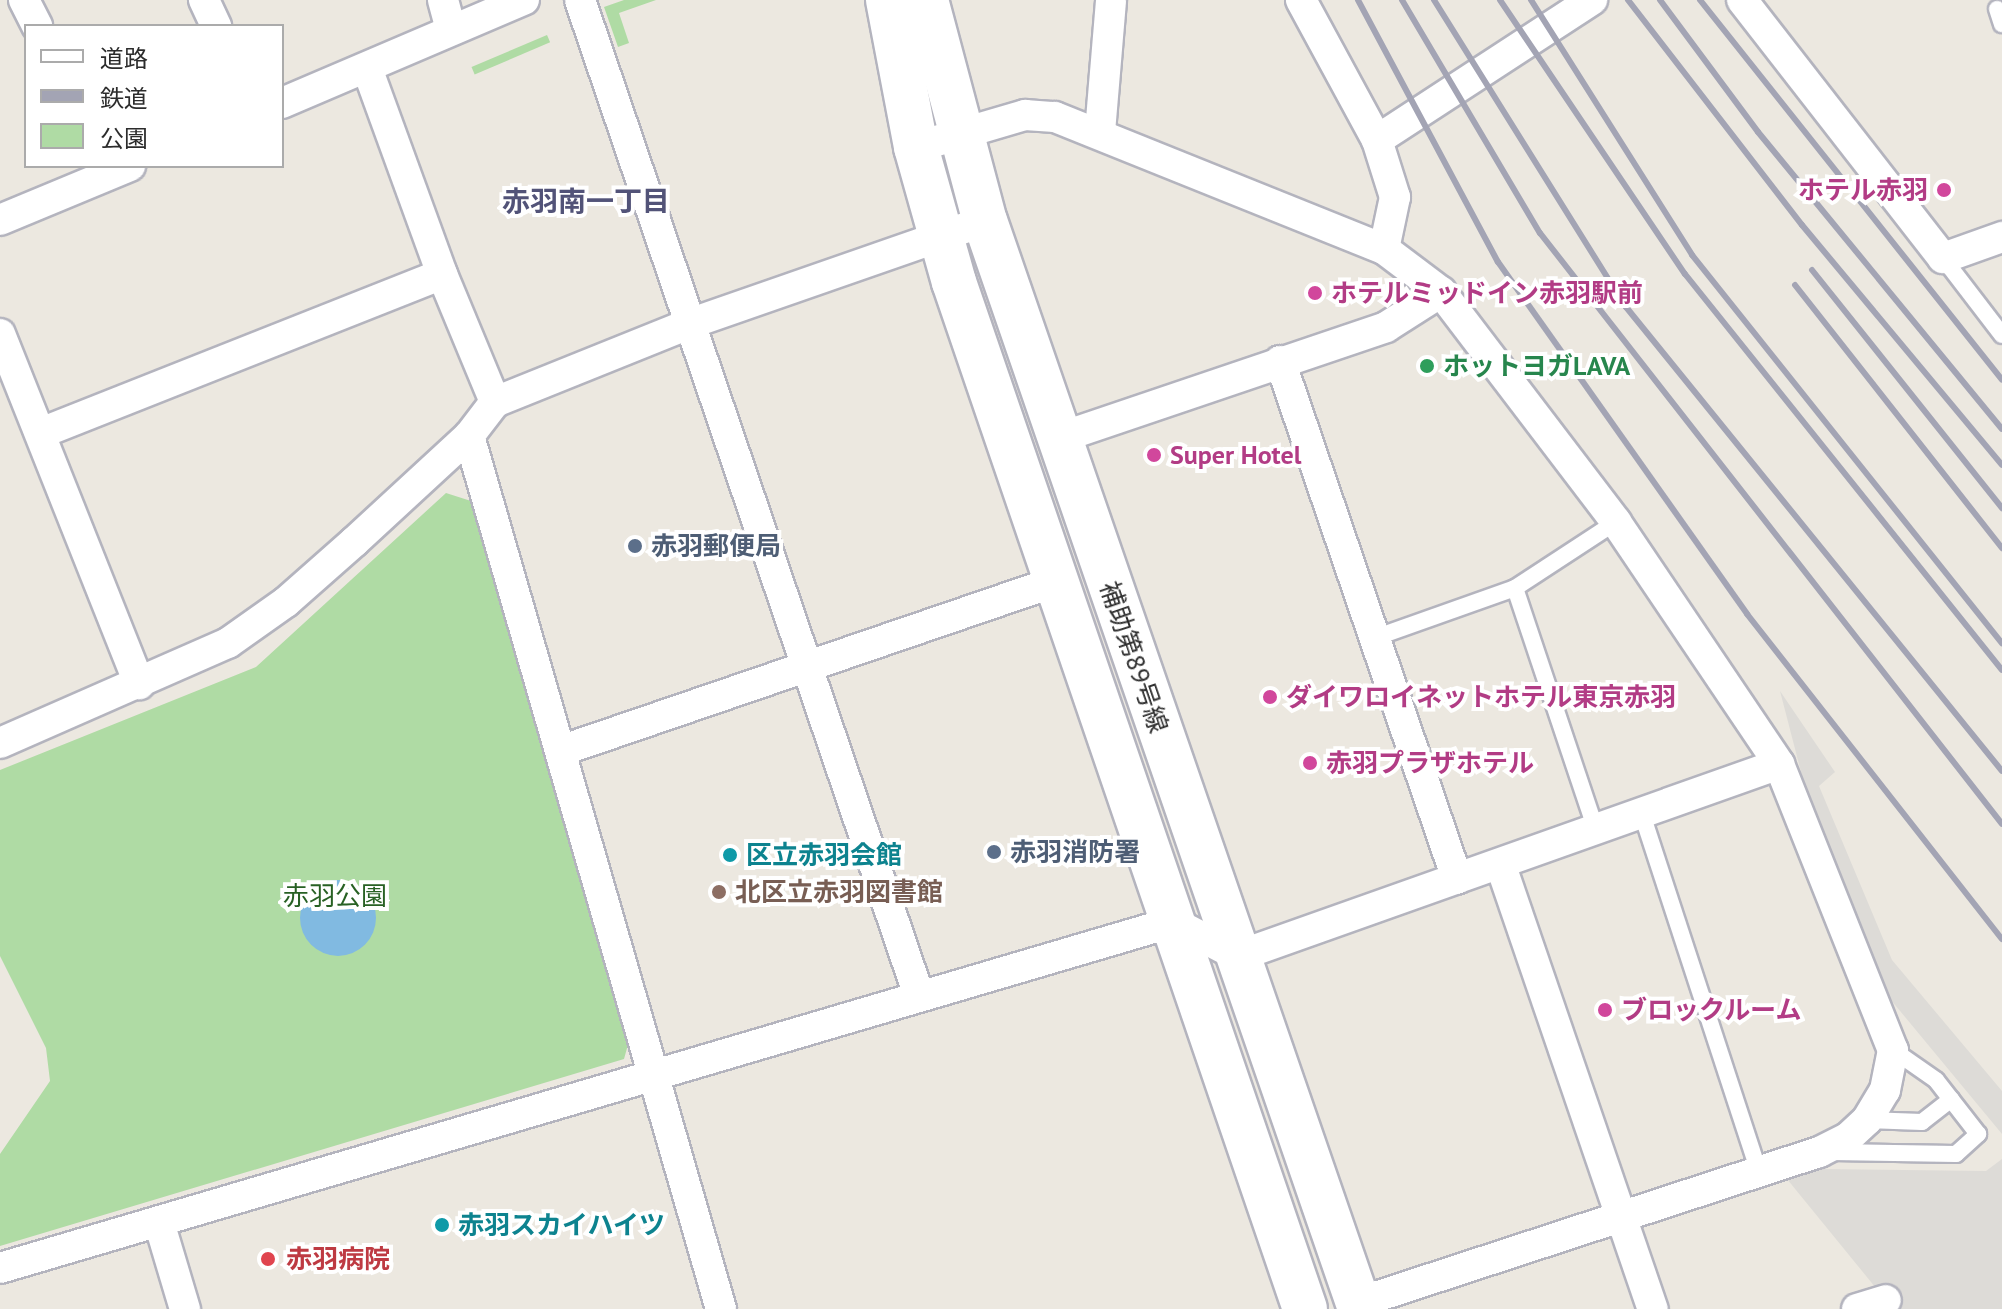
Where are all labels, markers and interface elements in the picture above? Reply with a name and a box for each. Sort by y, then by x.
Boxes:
legend [24,24,284,168]
text: 道路 [100,43,148,74]
text: 鉄道 [100,83,148,114]
text: 公園 [100,123,148,154]
place label: ホテル赤羽 [1798,174,1928,206]
marker: ホテル赤羽 [1935,181,1953,199]
district label: 赤羽南一丁目 [502,184,670,218]
place label: ホテルミッドイン赤羽駅前 [1331,277,1643,309]
marker: ホテルミッドイン赤羽駅前 [1306,284,1324,302]
place label: ホットヨガLAVA [1443,350,1630,382]
marker: ホットヨガLAVA [1418,357,1436,375]
place label: Super Hotel [1170,439,1301,471]
marker: Super Hotel [1145,446,1163,464]
place label: 赤羽郵便局 [651,530,781,562]
marker: 赤羽郵便局 [626,537,644,555]
street label: 補助第89号線 [1093,577,1175,737]
place label: ダイワロイネットホテル東京赤羽 [1286,681,1676,713]
marker: ダイワロイネットホテル東京赤羽 [1261,688,1279,706]
place label: 赤羽プラザホテル [1326,747,1534,779]
marker: 赤羽プラザホテル [1301,754,1319,772]
place label: 赤羽消防署 [1010,836,1140,868]
place label: 区立赤羽会館 [746,839,902,871]
marker: 赤羽消防署 [985,843,1003,861]
marker: 区立赤羽会館 [721,846,739,864]
place label: 北区立赤羽図書館 [735,876,943,908]
park label: 赤羽公園 [283,880,387,912]
marker: 北区立赤羽図書館 [710,883,728,901]
place label: ブロックルーム [1621,994,1803,1026]
marker: ブロックルーム [1596,1001,1614,1019]
place label: 赤羽スカイハイツ [458,1209,666,1241]
marker: 赤羽スカイハイツ [433,1216,451,1234]
place label: 赤羽病院 [286,1243,390,1275]
marker: 赤羽病院 [257,1248,279,1270]

